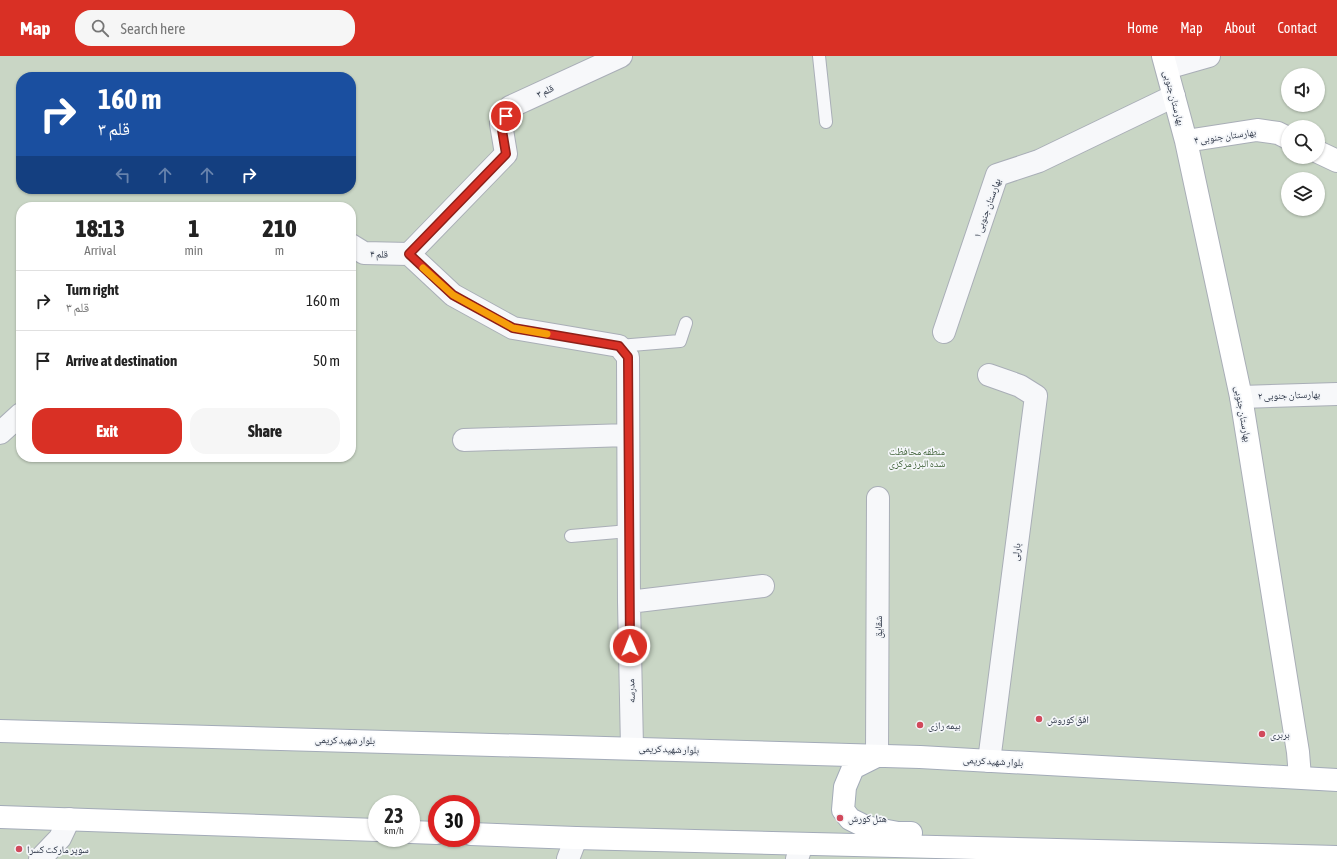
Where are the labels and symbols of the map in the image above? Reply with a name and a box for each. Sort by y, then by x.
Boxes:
street label: بهارستان جنوبی [1160,69,1187,127]
street label: قلم ۳ [535,82,556,102]
pin [489,99,523,133]
street label: بهارستان جنوبی ۴ [1193,126,1257,147]
street label: بهارستان جنوبی ۱ [971,177,1004,240]
street label: قلم ۴ [370,248,388,262]
street label: بهارستان جنوبی [1232,385,1253,443]
street label: بهارستان جنوبی ۲ [1258,388,1321,403]
park label: منطقه محافظت شده البرز مرکزی [889,446,946,470]
street label: بارلی [1009,542,1024,562]
street label: شقایق [873,615,885,638]
position arrow [609,625,651,667]
street label: مدرسه [625,678,637,703]
marker: افق کوروش [1034,714,1044,724]
place label: افق کوروش [1047,714,1089,726]
marker: بیمه رازی [915,720,925,730]
place label: بیمه رازی [928,720,961,732]
marker: بربری [1257,729,1267,739]
place label: بربری [1270,729,1290,741]
street label: بلوار شهید کریمی [315,734,375,747]
street label: بلوار شهید کریمی [639,742,700,757]
street label: بلوار شهید کریمی [963,754,1024,769]
speed limit sign: 30 [428,795,480,847]
marker: هتل کورش [835,813,845,823]
place label: هتل کورش [848,813,887,825]
marker: سوپر مارکت کسرا [14,844,24,854]
place label: سوپر مارکت کسرا [27,844,89,856]

